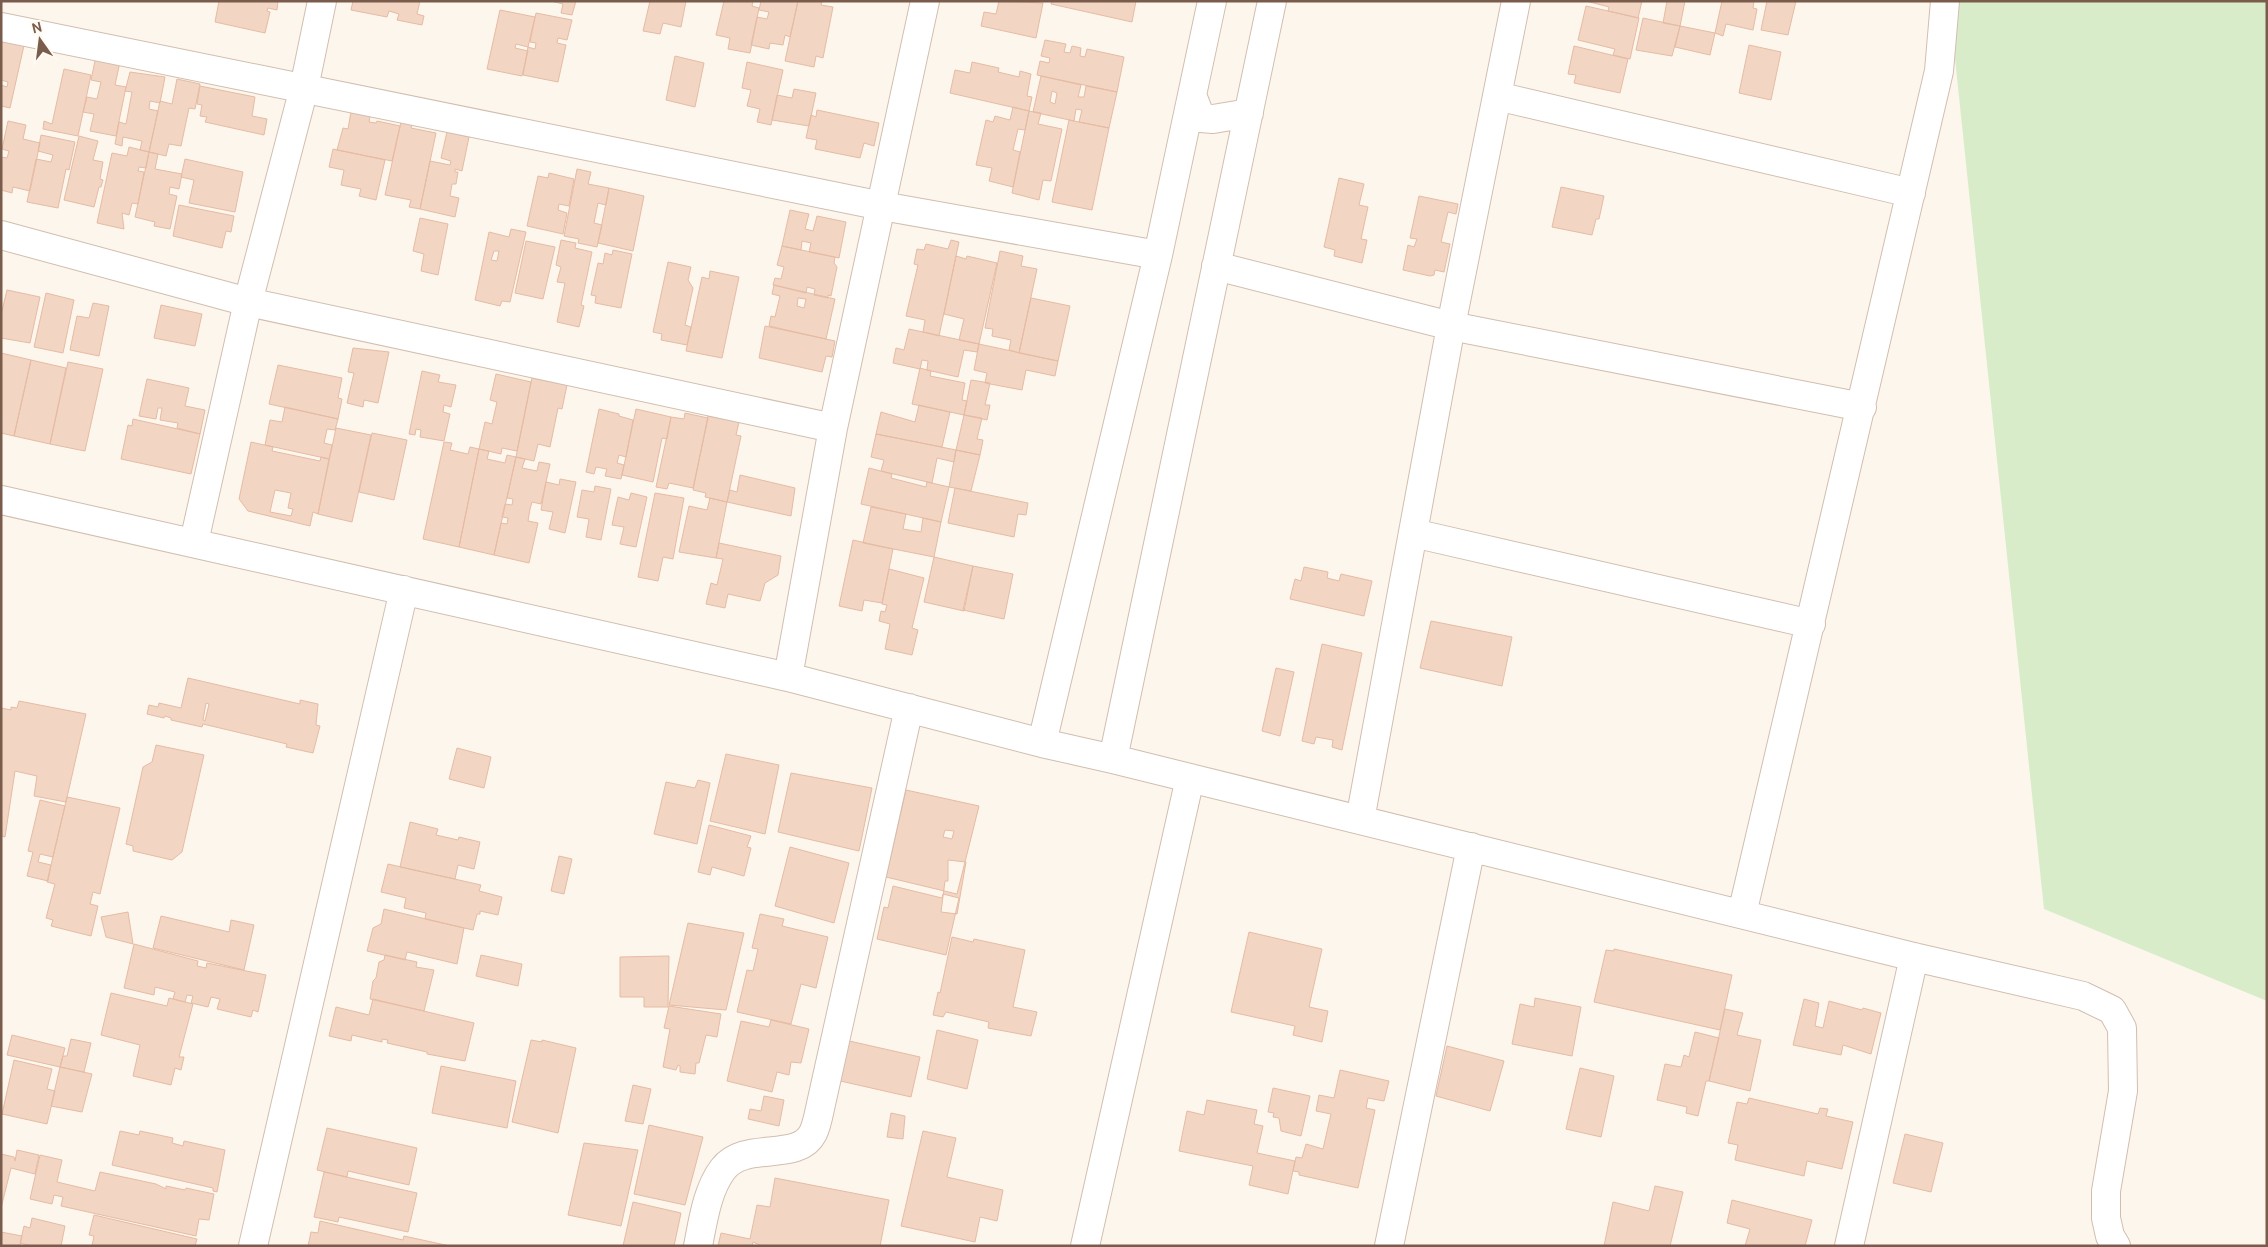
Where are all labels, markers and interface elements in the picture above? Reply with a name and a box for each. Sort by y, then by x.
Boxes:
north arrow [15,15,65,65]
text: N [30,17,44,37]

